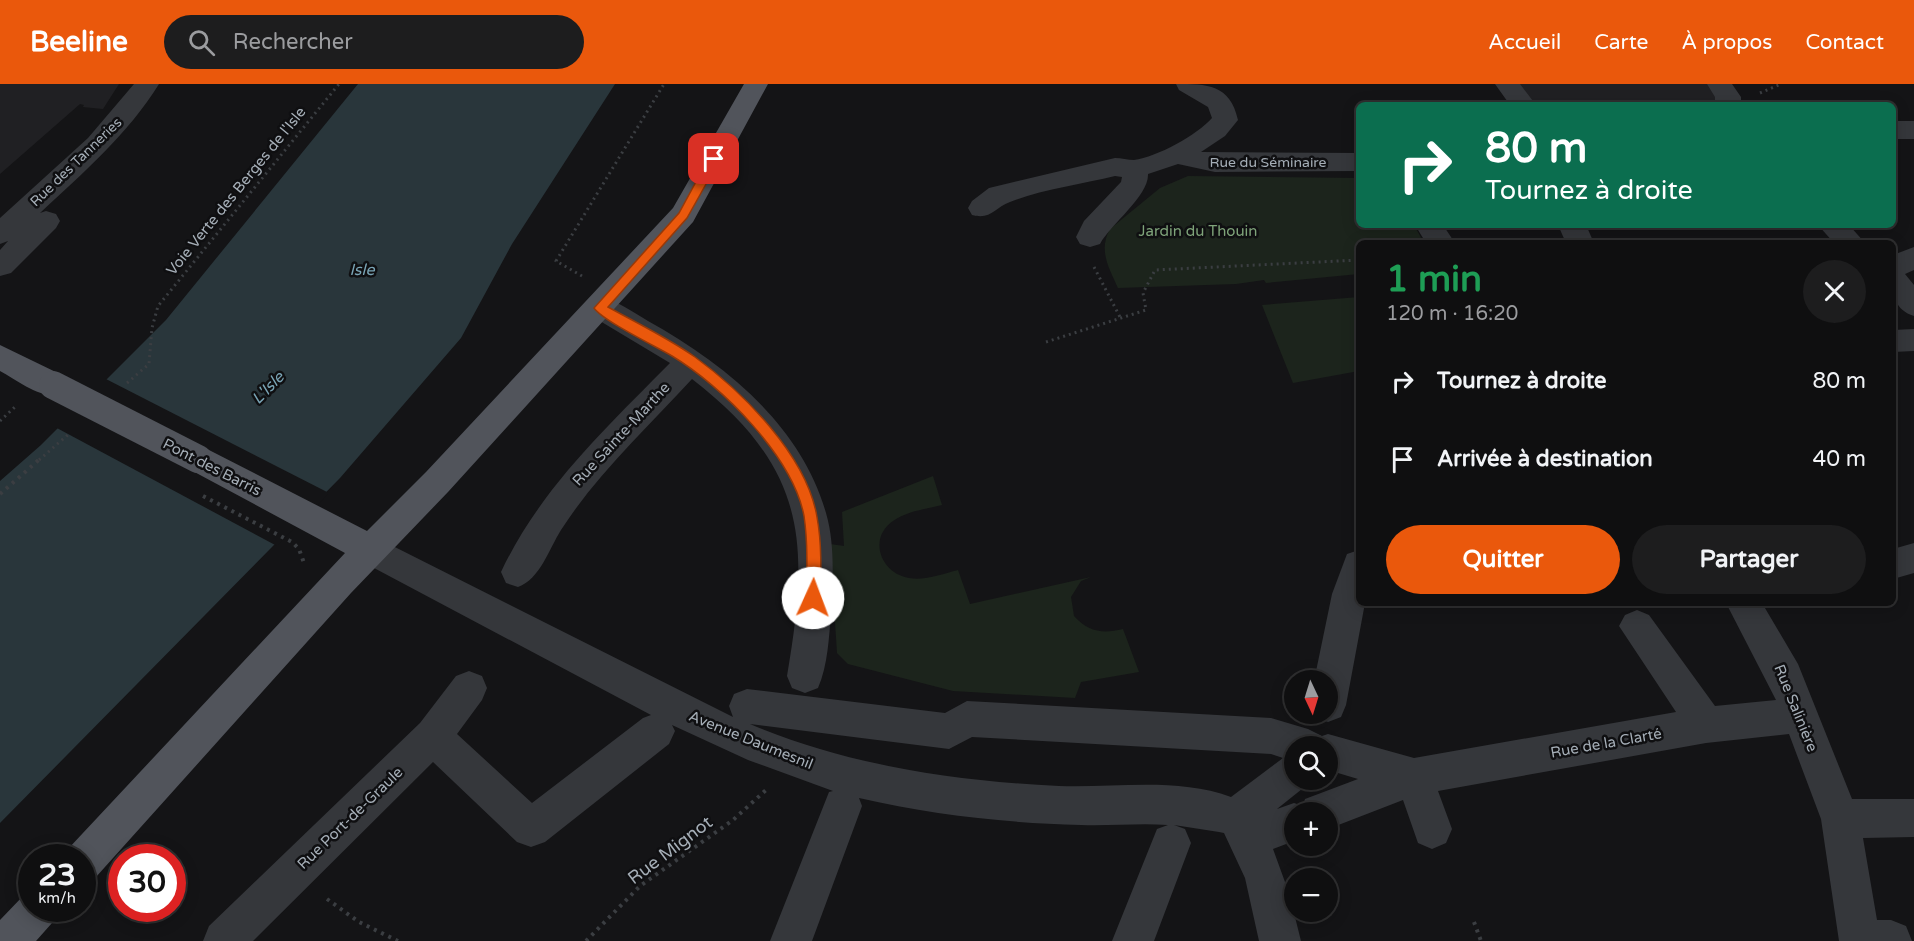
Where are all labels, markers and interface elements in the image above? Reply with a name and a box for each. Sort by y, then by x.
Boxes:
search box [164,15,584,69]
text: Beeline [30,25,128,59]
icon: search [185,26,218,59]
text: Rechercher [233,29,353,55]
text: Accueil [1488,30,1561,55]
text: Carte [1594,30,1648,55]
text: À propos [1681,30,1772,55]
text: Contact [1805,30,1884,55]
street label: Voie Verte des Berges de l'Isle [162,103,310,279]
street label: Rue des Tanneries [27,114,126,210]
text: 80 m [1485,123,1587,174]
icon: right [1386,126,1464,204]
pin [688,133,739,184]
icon: arrive [697,142,730,175]
street label: Rue du Séminaire [1210,154,1327,171]
text: Tournez à droite [1485,174,1693,207]
park label: Jardin du Thouin [1139,222,1257,240]
text: 1 min [1386,258,1482,301]
water label: Isle [349,260,375,280]
button: close [1803,260,1866,323]
text: 120 m · 16:20 [1386,302,1518,326]
icon: right [1386,365,1419,398]
water label: L'Isle [248,367,289,408]
text: Tournez à droite [1437,368,1606,394]
text: 80 m [1812,368,1866,394]
street label: Rue Sainte-Marthe [568,379,674,489]
street label: Pont des Barris [160,434,264,500]
icon: arrive [1386,443,1419,476]
text: Arrivée à destination [1437,446,1653,472]
text: 40 m [1812,446,1866,472]
button: Quitter [1386,525,1620,594]
button: Partager [1632,525,1866,594]
position arrow [781,566,845,630]
street label: Rue Salinière [1770,662,1822,754]
north arrow [1284,670,1338,724]
map controls [1284,670,1338,922]
street label: Avenue Daumesnil [686,707,816,773]
street label: Rue de la Clarté [1549,724,1663,762]
button: search [1284,736,1338,790]
street label: Rue Port-de-Graule [294,763,406,873]
button: + [1284,802,1338,856]
street label: Rue Mignot [623,811,717,889]
speed limit sign: 30 [108,844,186,922]
text: 23 [38,857,76,894]
button: − [1284,868,1338,922]
text: km/h [38,889,76,907]

